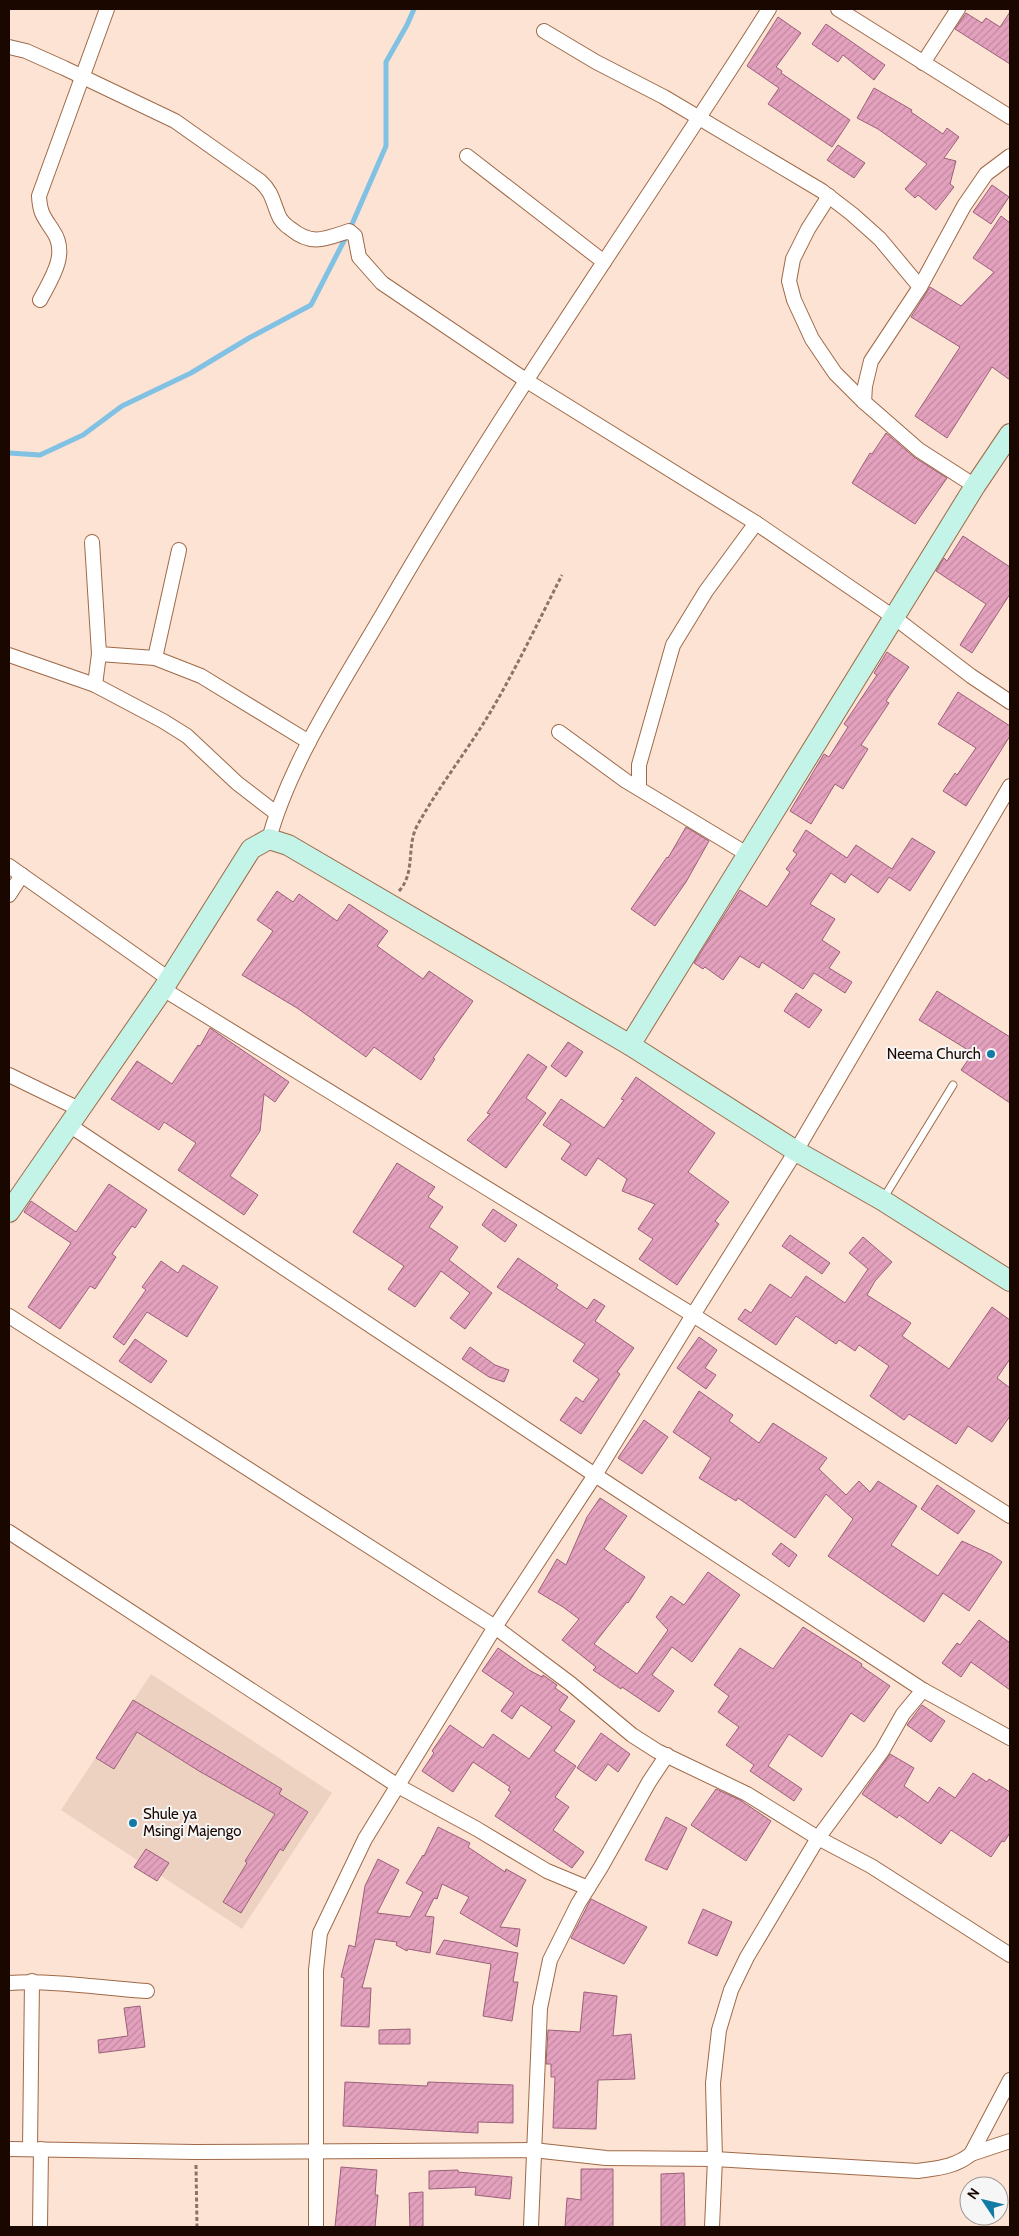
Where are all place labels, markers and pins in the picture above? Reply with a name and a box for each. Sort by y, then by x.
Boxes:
place label: Neema Church [887,1045,981,1063]
marker: Neema Church [985,1048,997,1060]
place label: Shule ya Msingi Majengo [143,1805,241,1840]
marker: Shule ya Msingi Majengo [127,1817,139,1829]

